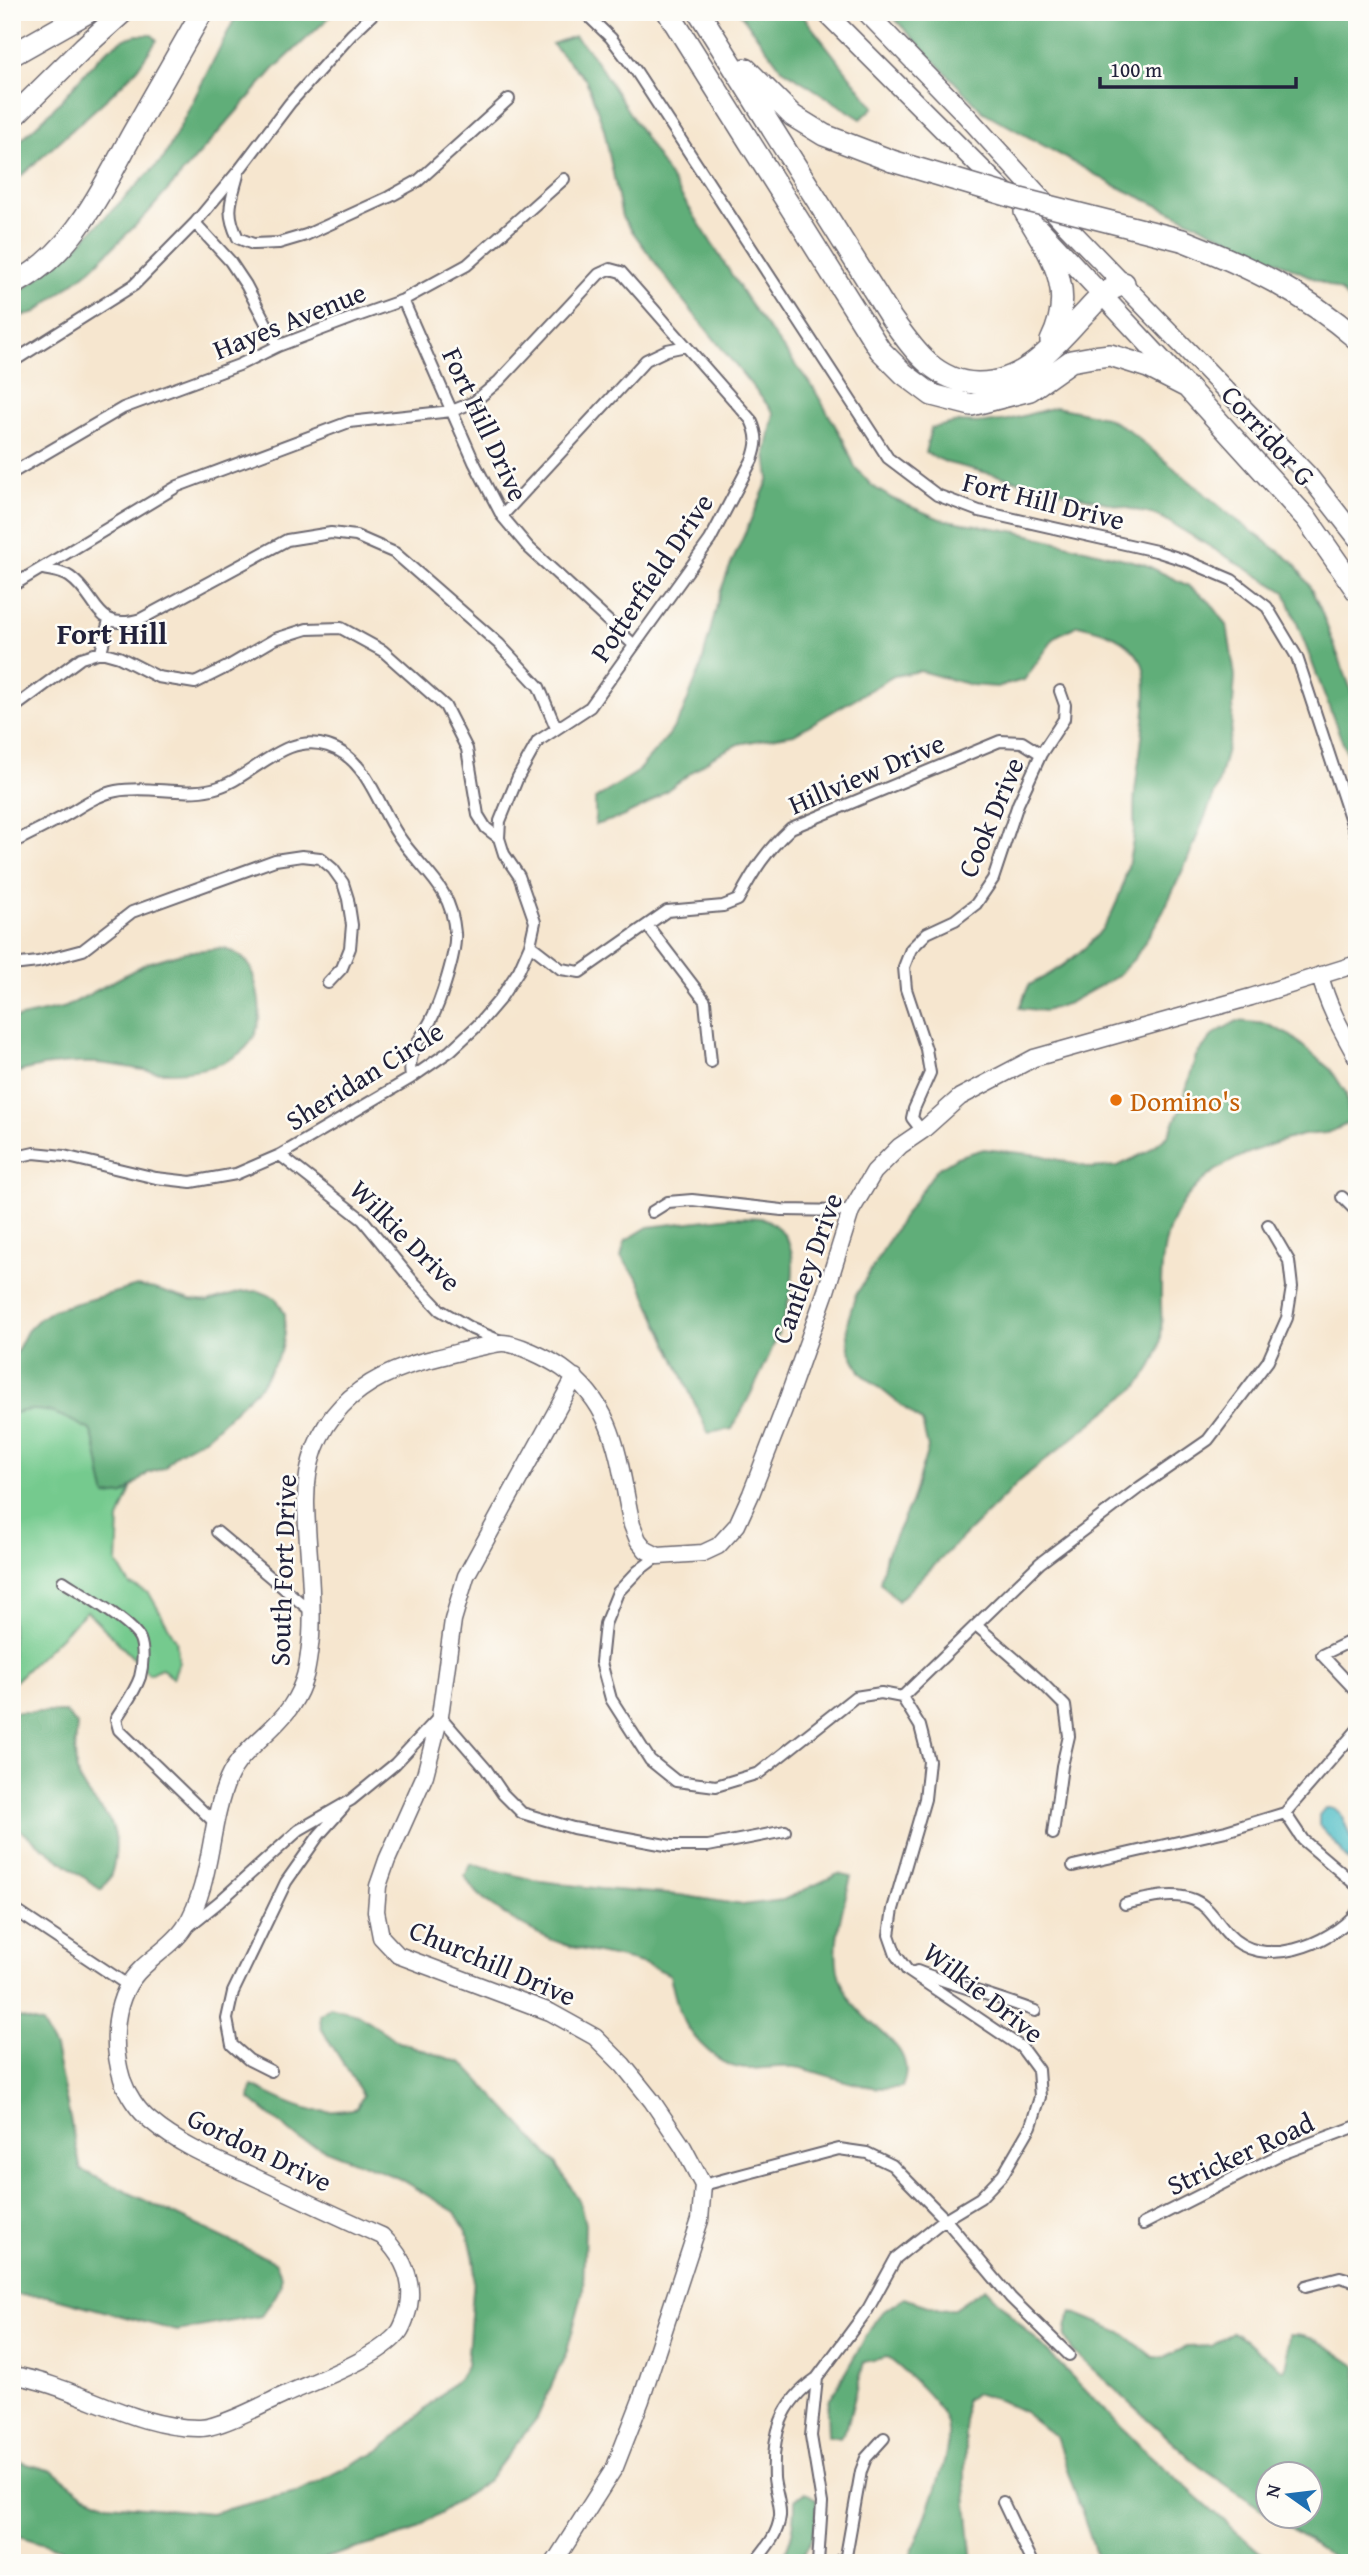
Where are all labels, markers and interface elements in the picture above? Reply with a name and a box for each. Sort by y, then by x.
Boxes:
scale bar [1100,46,1296,90]
text: 100 m [1110,54,1162,85]
street label: Hayes Avenue [206,271,372,369]
street label: Fort Hill Drive [432,340,540,508]
street label: Corridor G [1212,375,1326,495]
street label: Fort Hill Drive [959,460,1129,540]
street label: Potterfield Drive [579,484,723,670]
district label: Fort Hill [57,611,167,655]
street label: Hillview Drive [782,722,950,824]
street label: Cook Drive [946,751,1034,883]
street label: Sheridan Circle [277,1010,451,1140]
place label: Domino's [1130,1080,1240,1121]
marker: Domino's [1108,1092,1124,1108]
street label: Wilkie Drive [341,1170,471,1300]
street label: Cantley Drive [760,1187,852,1349]
street label: South Fort Drive [258,1473,306,1667]
street label: Churchill Drive [403,1908,583,2016]
street label: Wilkie Drive [915,1932,1053,2052]
street label: Gordon Drive [181,2096,339,2202]
street label: Stricker Road [1160,2101,1320,2205]
north arrow [1254,2460,1324,2530]
text: N [1257,2481,1288,2500]

